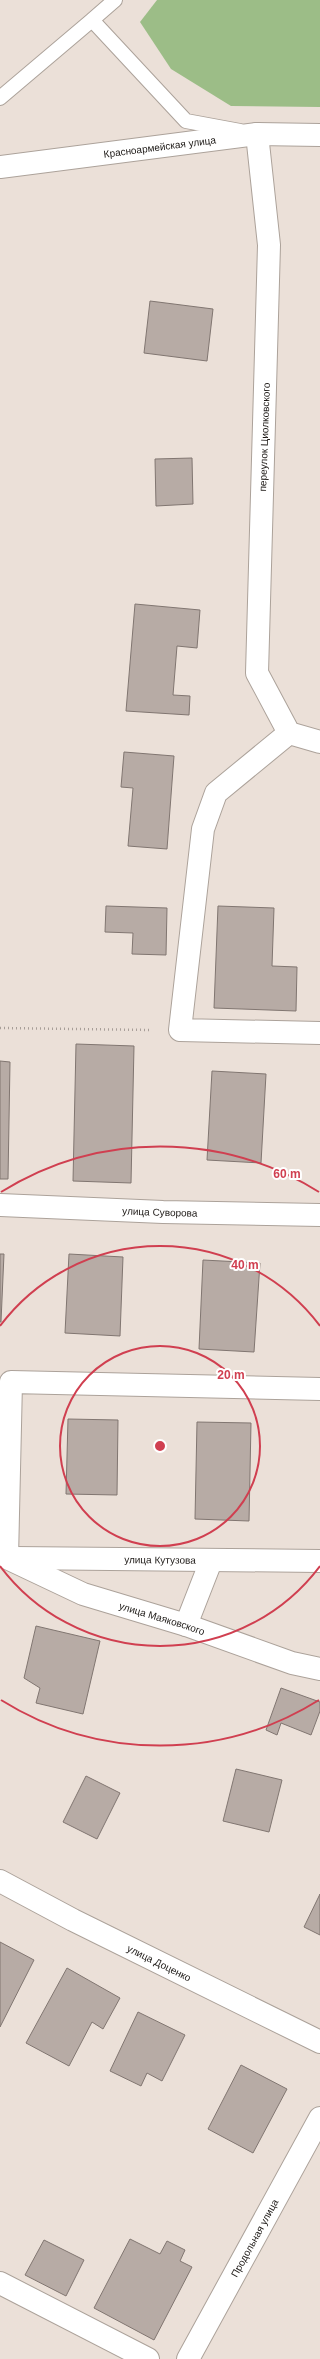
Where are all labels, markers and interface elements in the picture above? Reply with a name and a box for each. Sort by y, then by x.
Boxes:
street label: Красноармейская улица [103,134,217,160]
street label: переулок Циолковского [257,382,272,492]
text: 60 m [273,1167,301,1181]
street label: улица Суворова [122,1205,198,1219]
text: 40 m [231,1258,259,1272]
text: 20 m [217,1368,245,1382]
centre of rings [153,1439,167,1453]
street label: улица Кутузова [124,1554,196,1566]
street label: улица Маяковского [118,1600,207,1637]
street label: улица Доценко [125,1943,193,1984]
street label: Продольная улица [229,2197,281,2279]

